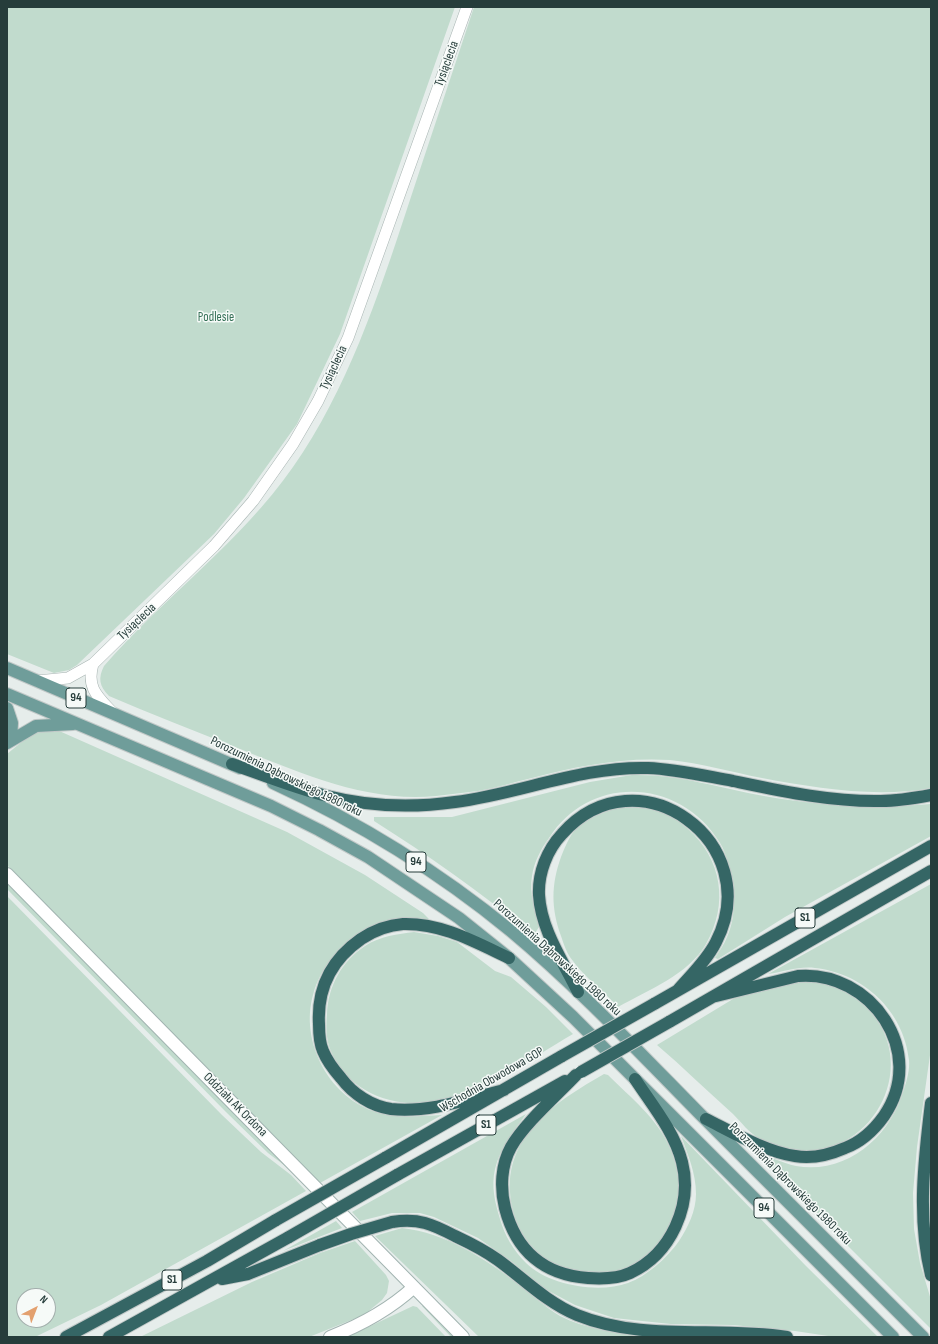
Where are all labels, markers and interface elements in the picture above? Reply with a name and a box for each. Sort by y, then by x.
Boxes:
street label: Tysiąclecia [432,39,462,89]
park label: Podlesie [198,310,234,326]
street label: Tysiąclecia [317,343,351,393]
street label: Tysiąclecia [114,600,160,644]
road number: 94 [66,688,86,708]
street label: Porozumienia Dąbrowskiego 1980 roku [208,733,364,821]
road number: 94 [406,852,426,872]
street label: Porozumienia Dąbrowskiego 1980 roku [490,896,624,1020]
road number: S1 [795,908,815,928]
street label: Wschodnia Obwodowa GOP [437,1044,547,1116]
street label: Oddziału AK Ordona [200,1070,270,1140]
road number: S1 [476,1115,496,1135]
street label: Porozumienia Dąbrowskiego 1980 roku [726,1120,854,1248]
road number: 94 [754,1198,774,1218]
road number: S1 [162,1270,182,1290]
north arrow [16,1288,56,1328]
text: N [37,1293,50,1306]

